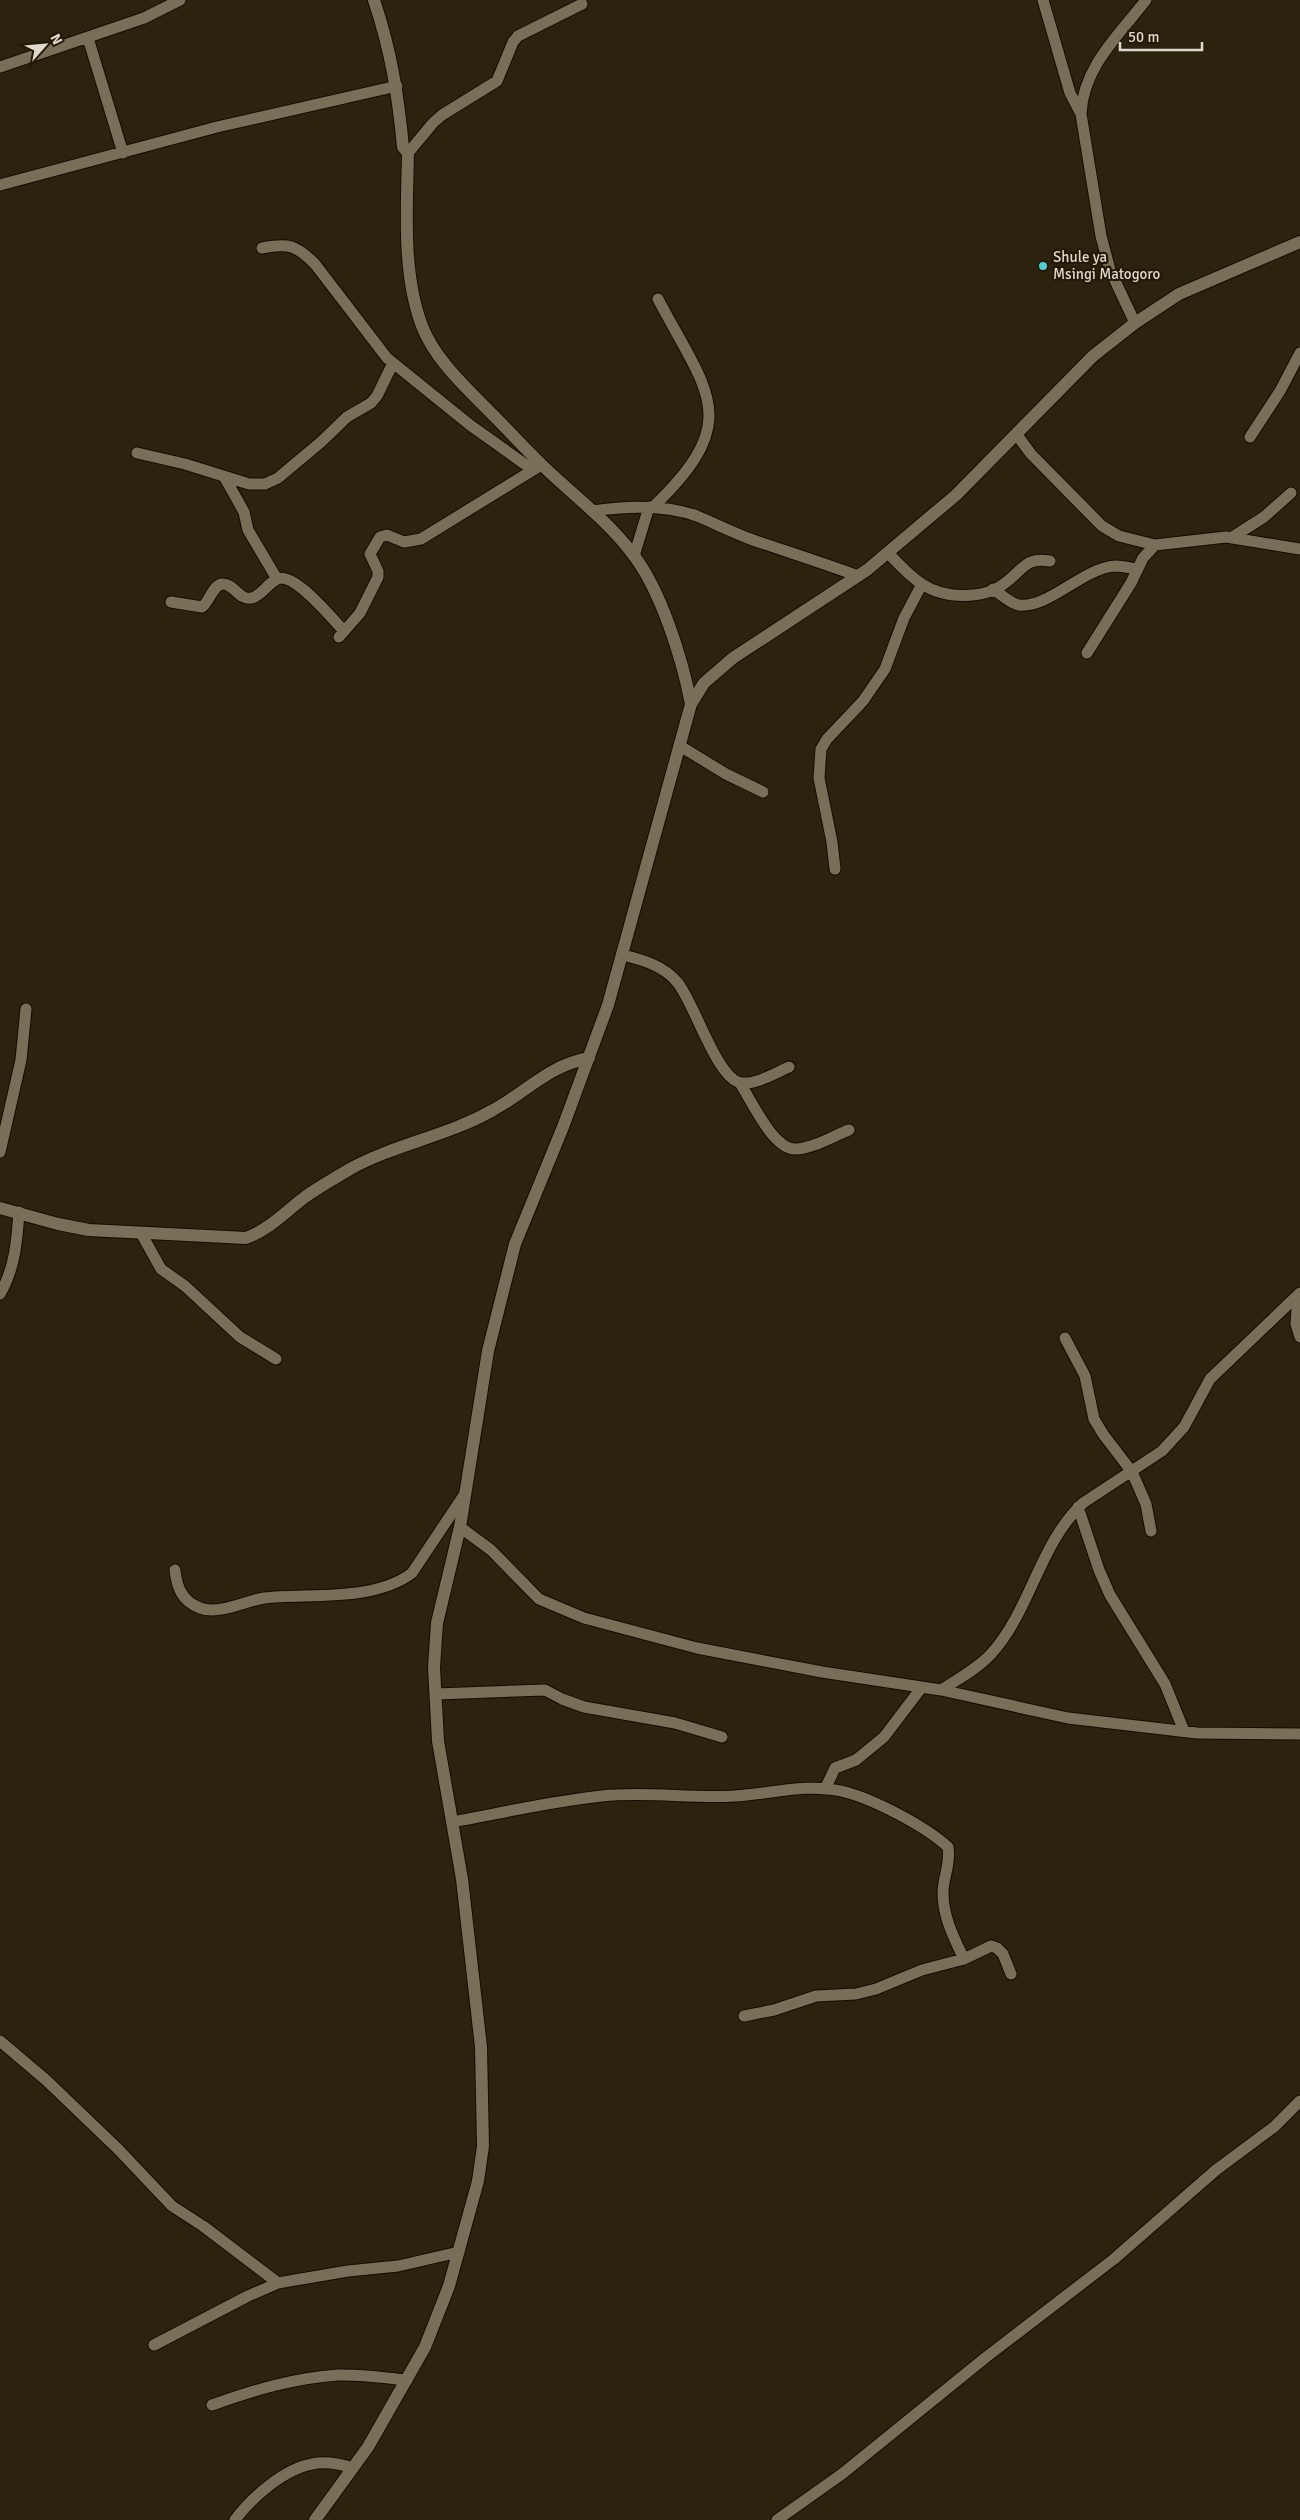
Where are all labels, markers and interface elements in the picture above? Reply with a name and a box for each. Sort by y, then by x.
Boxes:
north arrow [20,20,70,70]
scale bar [1120,20,1202,52]
text: 50 m [1128,28,1159,46]
text: N [46,31,66,48]
place label: Shule ya Msingi Matogoro [1053,248,1161,283]
marker: Shule ya Msingi Matogoro [1037,260,1049,272]

